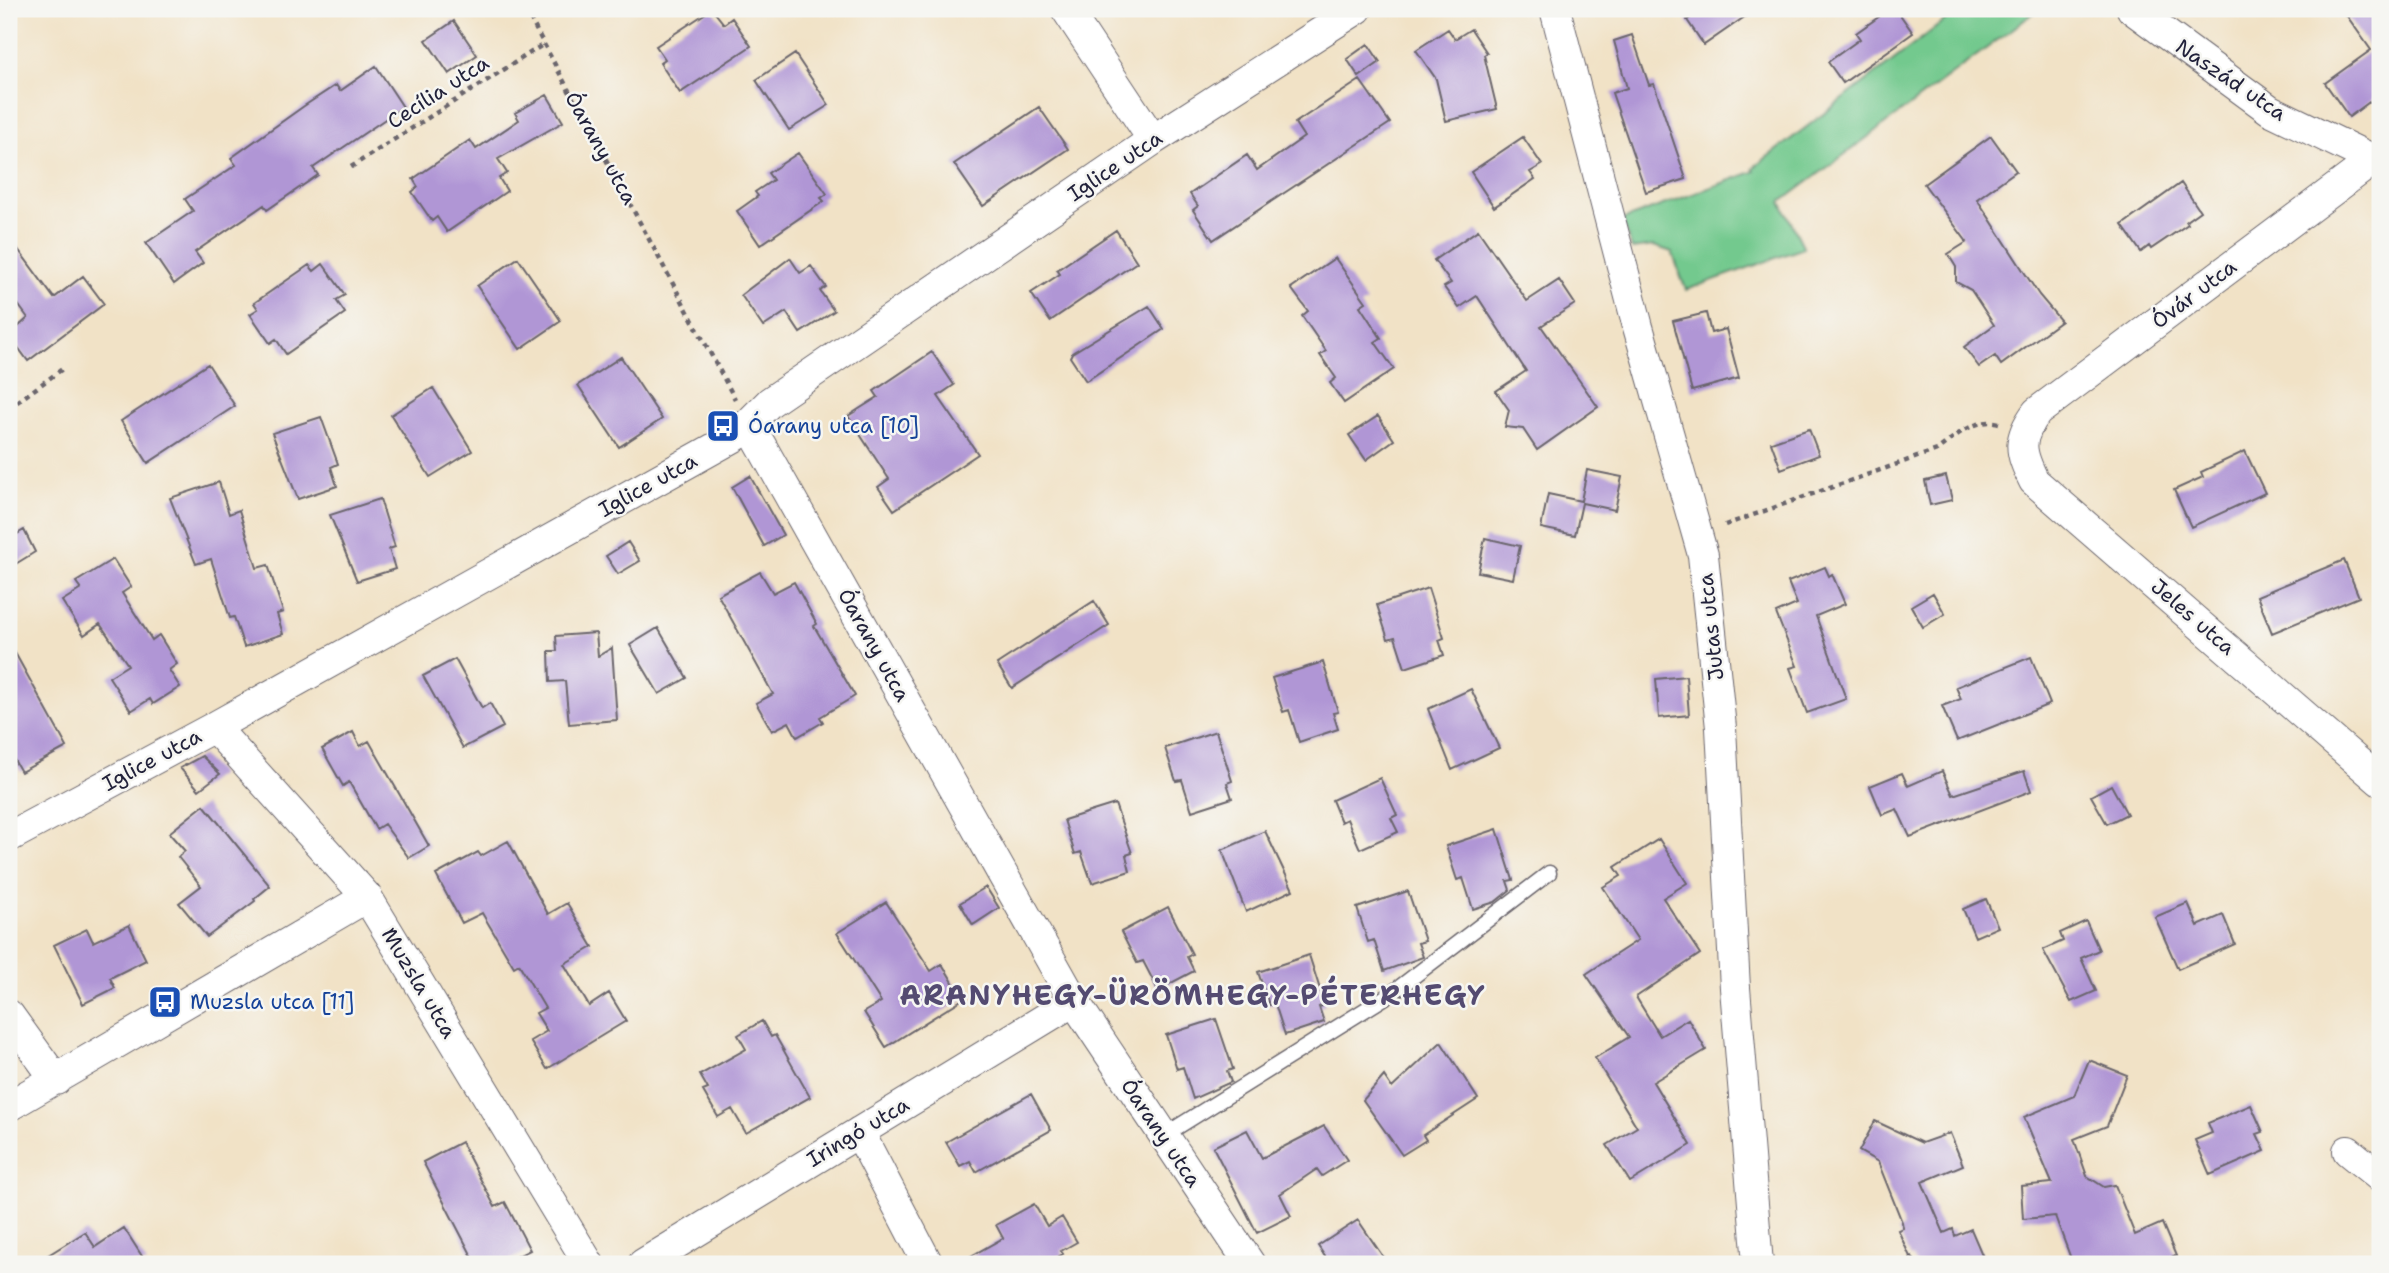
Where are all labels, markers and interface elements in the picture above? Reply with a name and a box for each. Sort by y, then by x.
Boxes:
street label: Naszád utca [2170,33,2292,127]
street label: Cecília utca [382,49,494,135]
street label: Óarany utca [558,86,644,209]
street label: Iglice utca [1062,124,1168,208]
street label: Óvár utca [2145,252,2242,335]
bus stop icon: Óarany utca [10] [704,407,742,445]
place label: Óarany utca [10] [748,411,919,440]
street label: Iglice utca [594,446,702,524]
street label: Jutas utca [1691,572,1731,682]
street label: Jeles utca [2145,573,2241,661]
street label: Óarany utca [831,583,917,706]
street label: Iglice utca [98,722,206,798]
street label: Muzsla utca [375,923,463,1043]
district label: ARANYHEGY-ÜRÖMHEGY-PÉTERHEGY [899,975,1487,1014]
bus stop icon: Muzsla utca [11] [146,983,184,1021]
place label: Muzsla utca [11] [190,988,355,1016]
street label: Óarany utca [1114,1073,1208,1193]
street label: Iringó utca [802,1090,914,1174]

